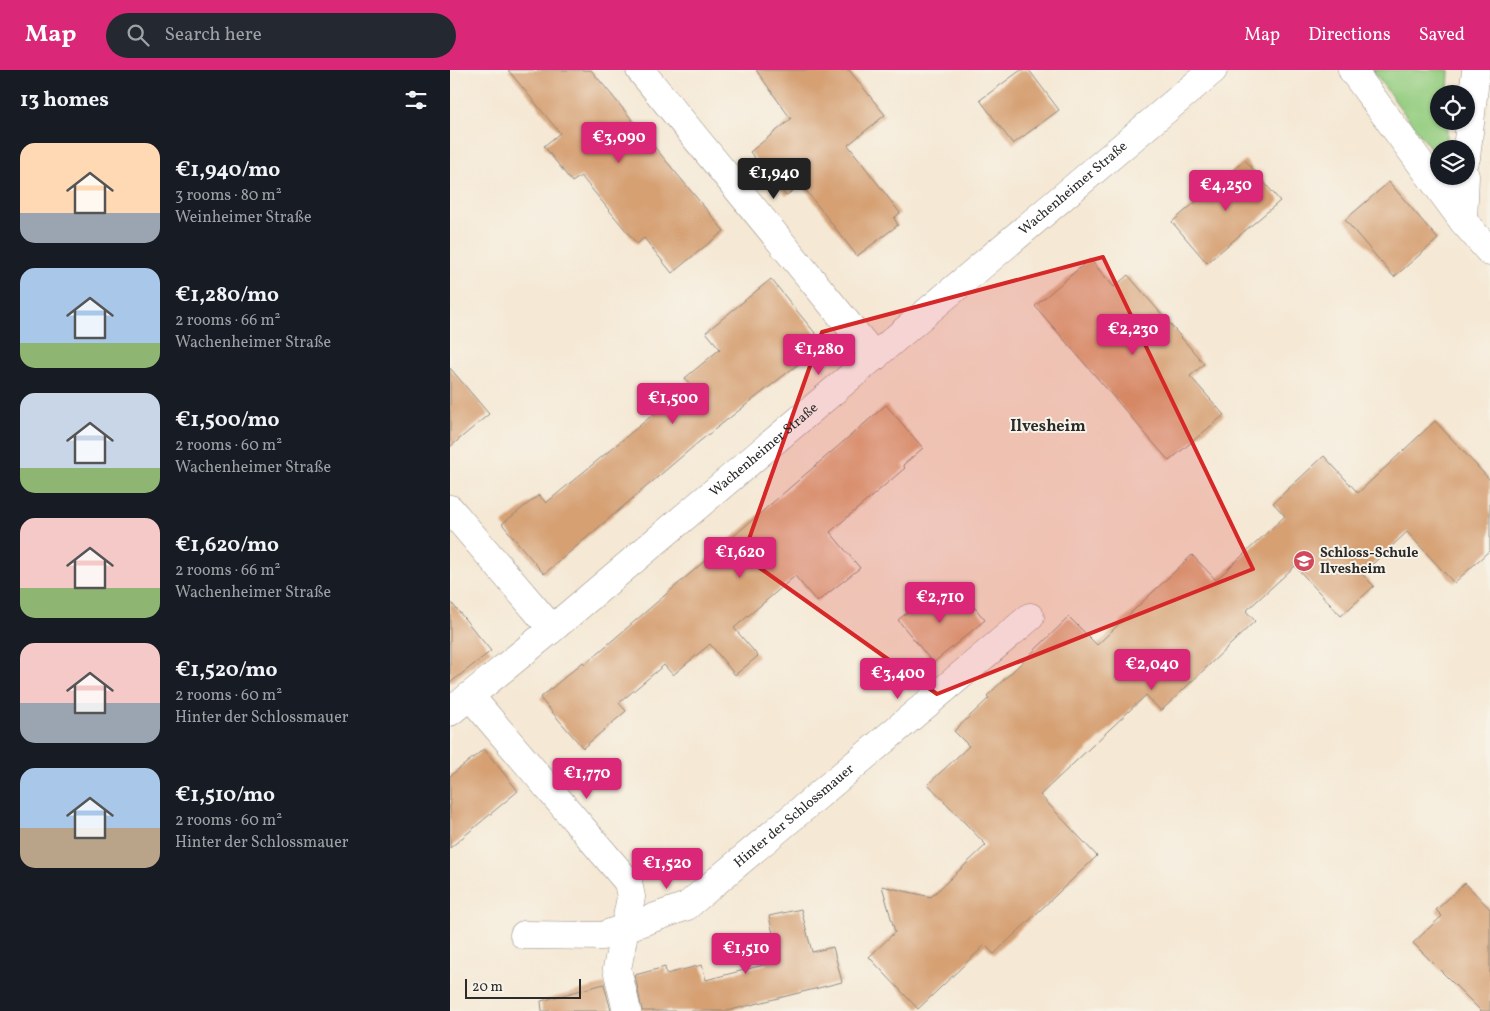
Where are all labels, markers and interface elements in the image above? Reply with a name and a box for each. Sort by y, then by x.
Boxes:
search box [106,13,456,58]
text: Map [25,18,76,52]
icon: search [124,21,152,49]
text: Search here [164,22,262,48]
text: Map [1244,23,1280,48]
text: Directions [1308,23,1391,48]
text: Saved [1419,23,1465,48]
map controls [1430,85,1475,185]
button: locate [1430,85,1475,130]
text: 13 homes [20,86,109,115]
icon: filters [402,86,430,114]
pin: €3,090 [578,122,660,164]
text: €3,090 [592,127,646,149]
street label: Wachenheimer Straße [1015,137,1132,240]
button: layers [1430,140,1475,185]
text: €1,940/mo [175,156,280,185]
pin: €1,940 [733,158,815,200]
icon: home [60,163,120,223]
text: €1,940 [749,163,799,185]
pin: €4,250 [1185,170,1267,212]
text: €4,250 [1200,175,1252,197]
text: 3 rooms · 80 m² [175,185,282,207]
text: Weinheimer Straße [175,207,312,229]
text: €1,280/mo [175,281,279,310]
icon: home [60,288,120,348]
text: 2 rooms · 66 m² [175,310,281,332]
pin: €2,230 [1092,314,1174,356]
text: €2,230 [1108,319,1158,341]
text: Wachenheimer Straße [175,332,331,354]
pin: €1,280 [778,334,860,376]
text: €1,280 [794,339,844,361]
pin: €1,500 [632,382,714,425]
text: €1,500 [648,388,698,410]
street label: Wachenheimer Straße [706,398,823,501]
text: €1,500/mo [175,406,280,435]
icon: home [60,413,120,473]
district label: Ilvesheim [1010,416,1086,438]
text: 2 rooms · 60 m² [175,435,282,457]
text: Wachenheimer Straße [175,457,331,479]
text: €1,620/mo [175,531,279,560]
pin: €1,620 [699,536,781,579]
icon: home [60,538,120,598]
text: €1,620 [715,542,765,564]
place label: Schloss-Schule Ilvesheim [1320,544,1418,579]
school or university icon: Schloss-Schule Ilvesheim [1292,549,1316,573]
text: 2 rooms · 66 m² [175,560,281,582]
text: Wachenheimer Straße [175,582,331,604]
pin: €2,710 [899,582,981,624]
text: €2,710 [916,587,964,609]
pin: €2,040 [1111,648,1193,691]
text: €2,040 [1125,654,1179,676]
text: €1,520/mo [175,656,277,685]
pin: €3,400 [857,658,939,700]
icon: home [60,663,120,723]
text: €3,400 [871,663,925,685]
text: 2 rooms · 60 m² [175,685,282,707]
text: Hinter der Schlossmauer [175,707,348,729]
pin: €1,770 [546,758,628,800]
street label: Hinter der Schlossmauer [730,760,858,872]
text: €1,770 [564,763,610,785]
text: €1,510/mo [175,781,275,810]
icon: home [60,788,120,848]
text: 2 rooms · 60 m² [175,810,282,832]
text: Hinter der Schlossmauer [175,832,348,854]
pin: €1,520 [626,848,708,890]
text: €1,520 [643,853,691,875]
pin: €1,510 [705,932,787,975]
text: €1,510 [723,938,769,960]
scale bar [465,976,581,999]
text: 20 m [472,978,503,997]

